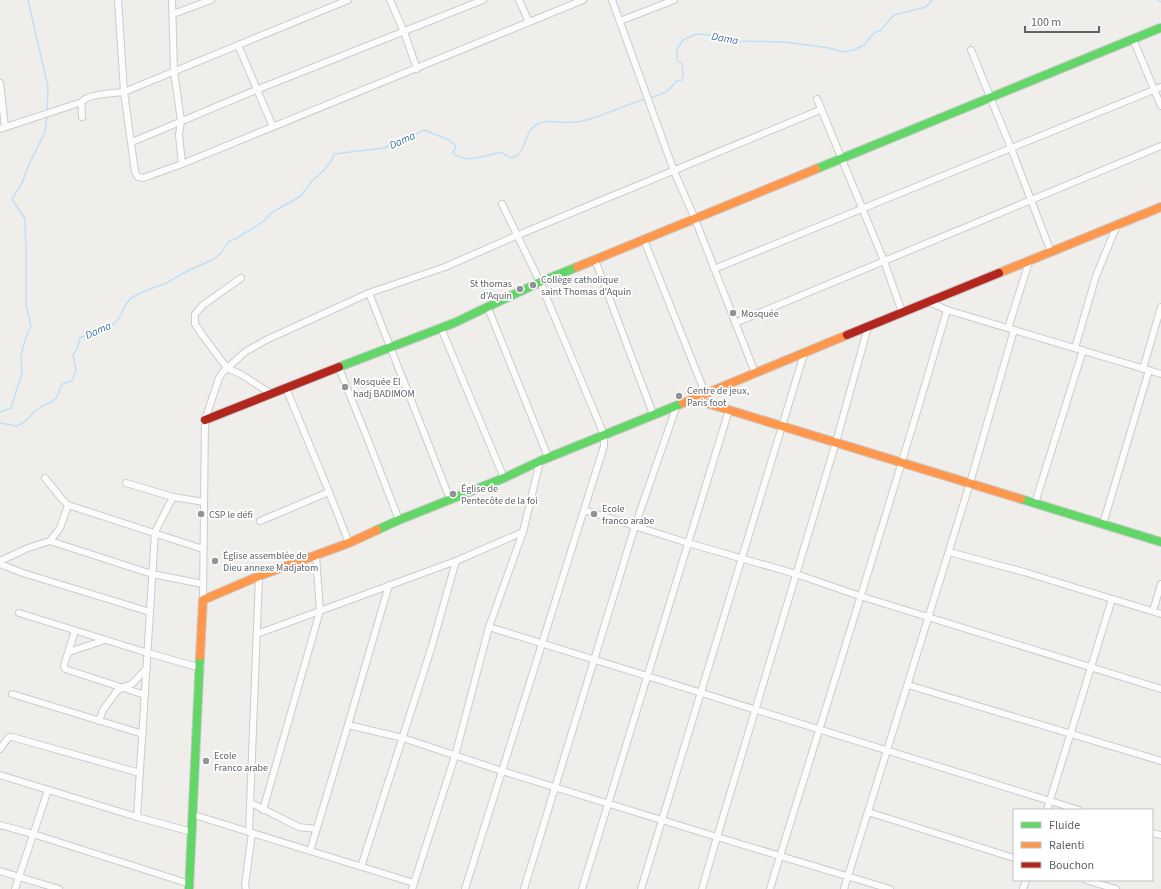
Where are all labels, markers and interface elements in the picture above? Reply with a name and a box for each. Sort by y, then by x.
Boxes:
scale bar [1025,8,1099,34]
text: 100 m [1031,14,1061,31]
water label: Dama [710,29,740,48]
water label: Dama [387,128,418,153]
place label: Collège catholique saint Thomas d'Aquin [541,273,631,299]
place label: St thomas d'Aquin [470,277,512,303]
marker: Collège catholique saint Thomas d'Aquin [528,280,538,290]
marker: St thomas d'Aquin [515,284,525,294]
place label: Mosquée [741,307,779,321]
marker: Mosquée [728,308,738,318]
water label: Dama [83,318,114,343]
place label: Mosquée El hadj BADIMOM [353,375,415,401]
marker: Mosquée El hadj BADIMOM [340,382,350,392]
place label: Centre de jeux, Paris foot [687,384,749,410]
marker: Centre de jeux, Paris foot [674,391,684,401]
place label: Église de Pentecôte de la foi [461,482,538,508]
marker: Église de Pentecôte de la foi [448,489,458,499]
place label: Ecole franco arabe [602,502,654,528]
place label: CSP le défi [209,508,253,522]
marker: CSP le défi [196,509,206,519]
marker: Ecole franco arabe [589,509,599,519]
place label: Église assemblée de Dieu annexe Madjatom [223,549,318,575]
marker: Église assemblée de Dieu annexe Madjatom [210,556,220,566]
place label: Ecole Franco arabe [214,749,268,775]
marker: Ecole Franco arabe [201,756,211,766]
legend [1013,809,1153,881]
text: Fluide [1049,817,1080,834]
text: Ralenti [1049,837,1084,854]
text: Bouchon [1049,857,1094,874]

